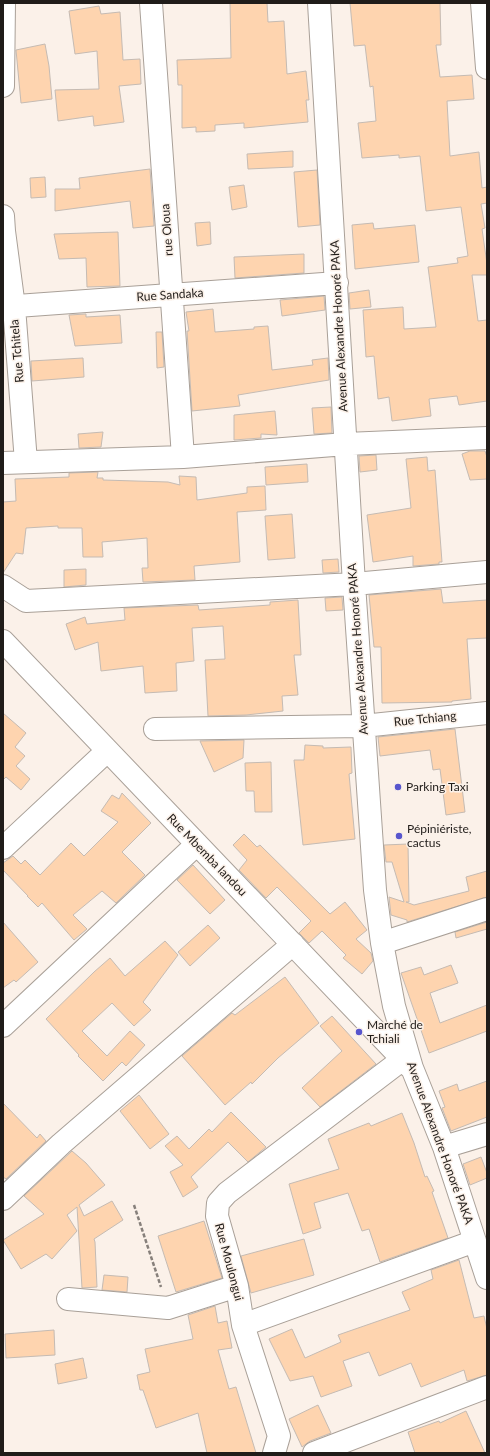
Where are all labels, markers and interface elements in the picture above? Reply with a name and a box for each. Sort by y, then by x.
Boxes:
street label: rue Oloua [157,203,176,257]
street label: Avenue Alexandre Honoré PAKA [326,239,350,412]
street label: Rue Sandaka [136,285,204,304]
street label: Rue Tchitela [6,319,27,383]
street label: Avenue Alexandre Honoré PAKA [344,562,371,735]
street label: Rue Tchiang [393,708,457,729]
place label: Parking Taxi [406,779,469,794]
marker: Parking Taxi [393,782,403,792]
street label: Rue Mbemba landou [164,810,251,899]
place label: Pépiniériste, cactus [407,821,472,850]
marker: Pépiniériste, cactus [394,831,404,841]
place label: Marché de Tchiali [367,1017,423,1046]
marker: Marché de Tchiali [354,1027,364,1037]
street label: Avenue Alexandre Honoré PAKA [404,1059,477,1227]
street label: Rue Moulongui [212,1221,247,1303]

